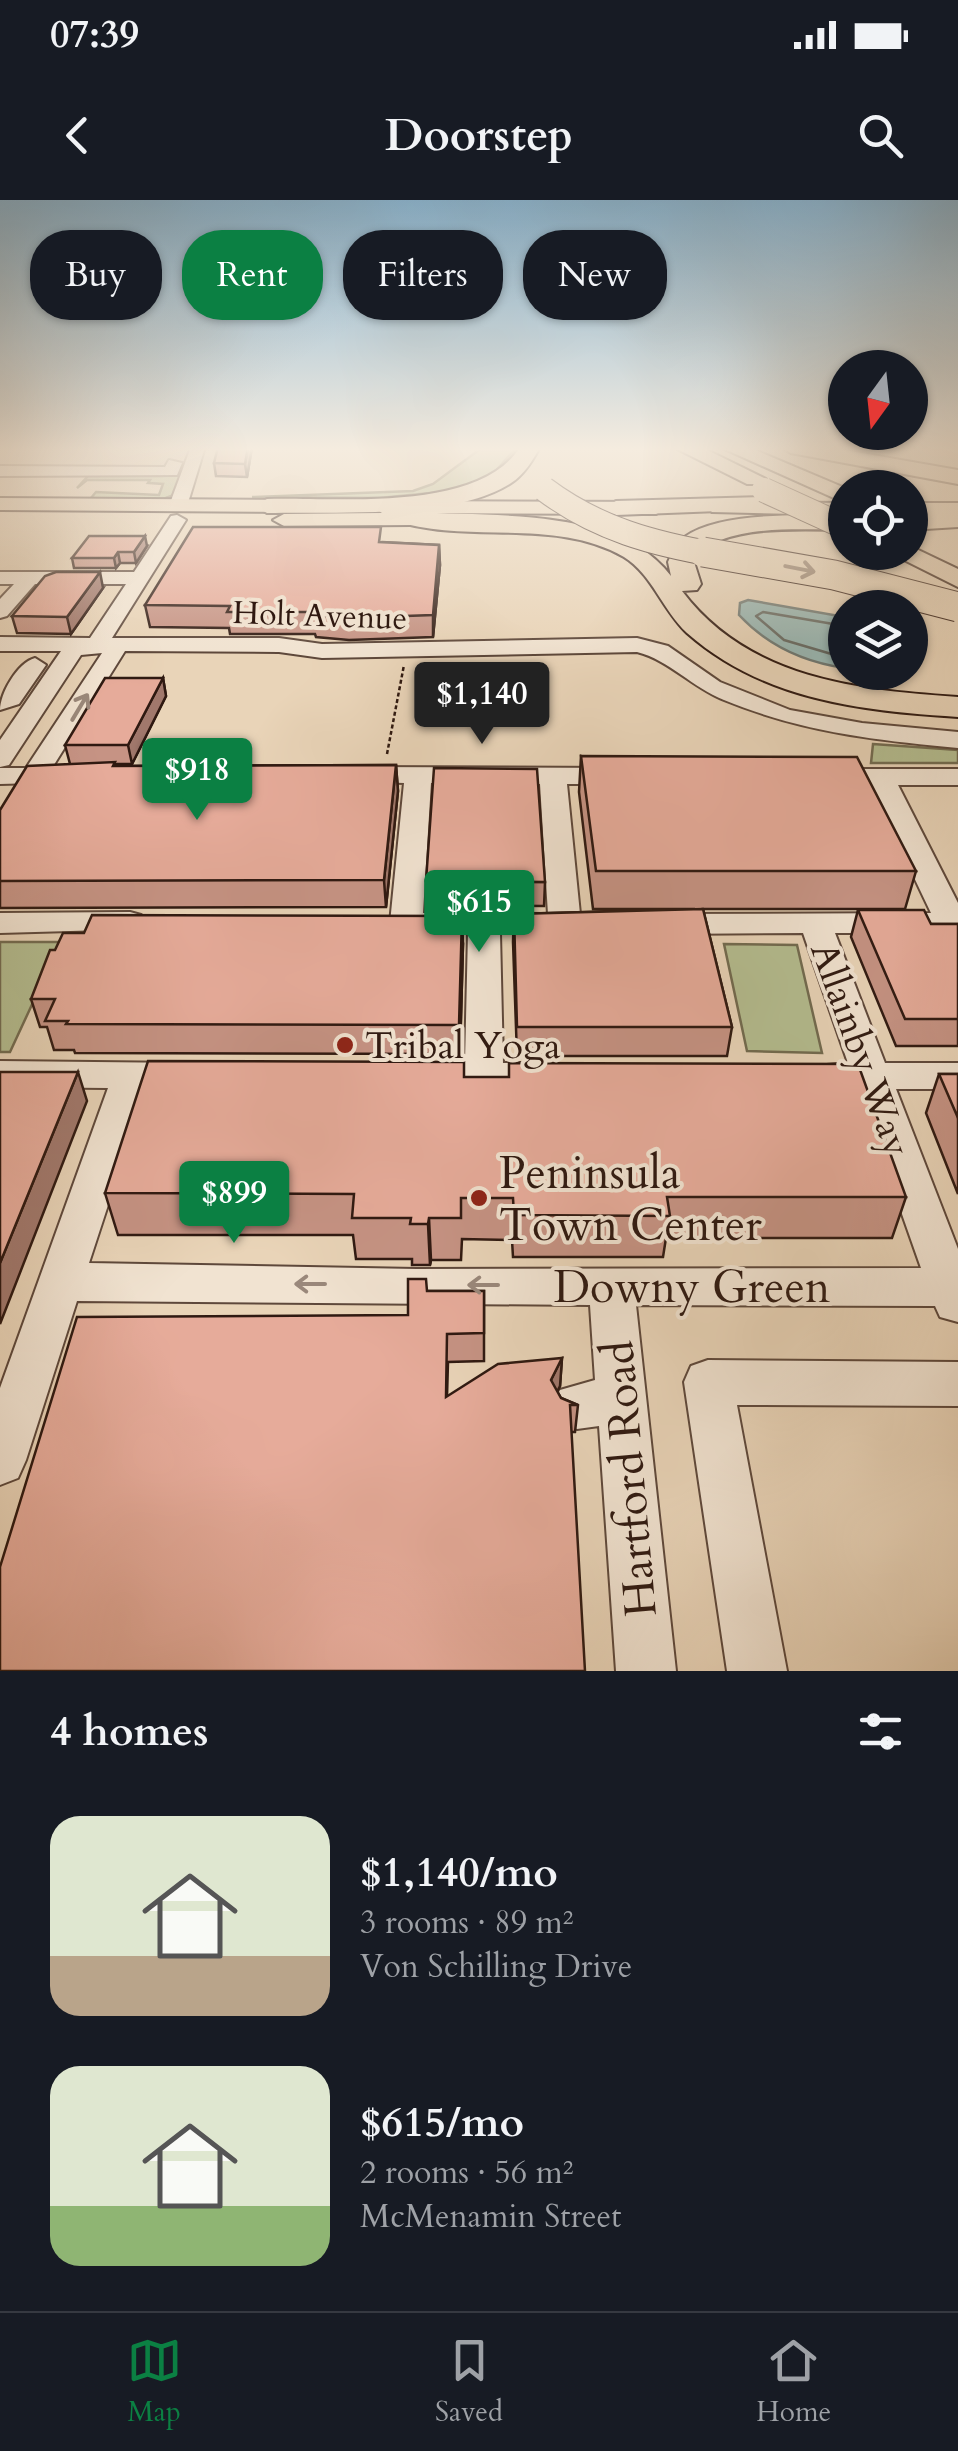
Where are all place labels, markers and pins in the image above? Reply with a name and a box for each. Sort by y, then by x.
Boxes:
pin: $1,140 [401,662,563,747]
pin: $918 [138,738,256,823]
pin: $615 [420,870,538,955]
place label: Tribal Yoga [365,1020,561,1072]
marker: Tribal Yoga [334,1034,356,1056]
place label: Peninsula Town Center [499,1143,762,1256]
pin: $899 [175,1161,293,1246]
marker: Peninsula Town Center [468,1187,490,1209]

